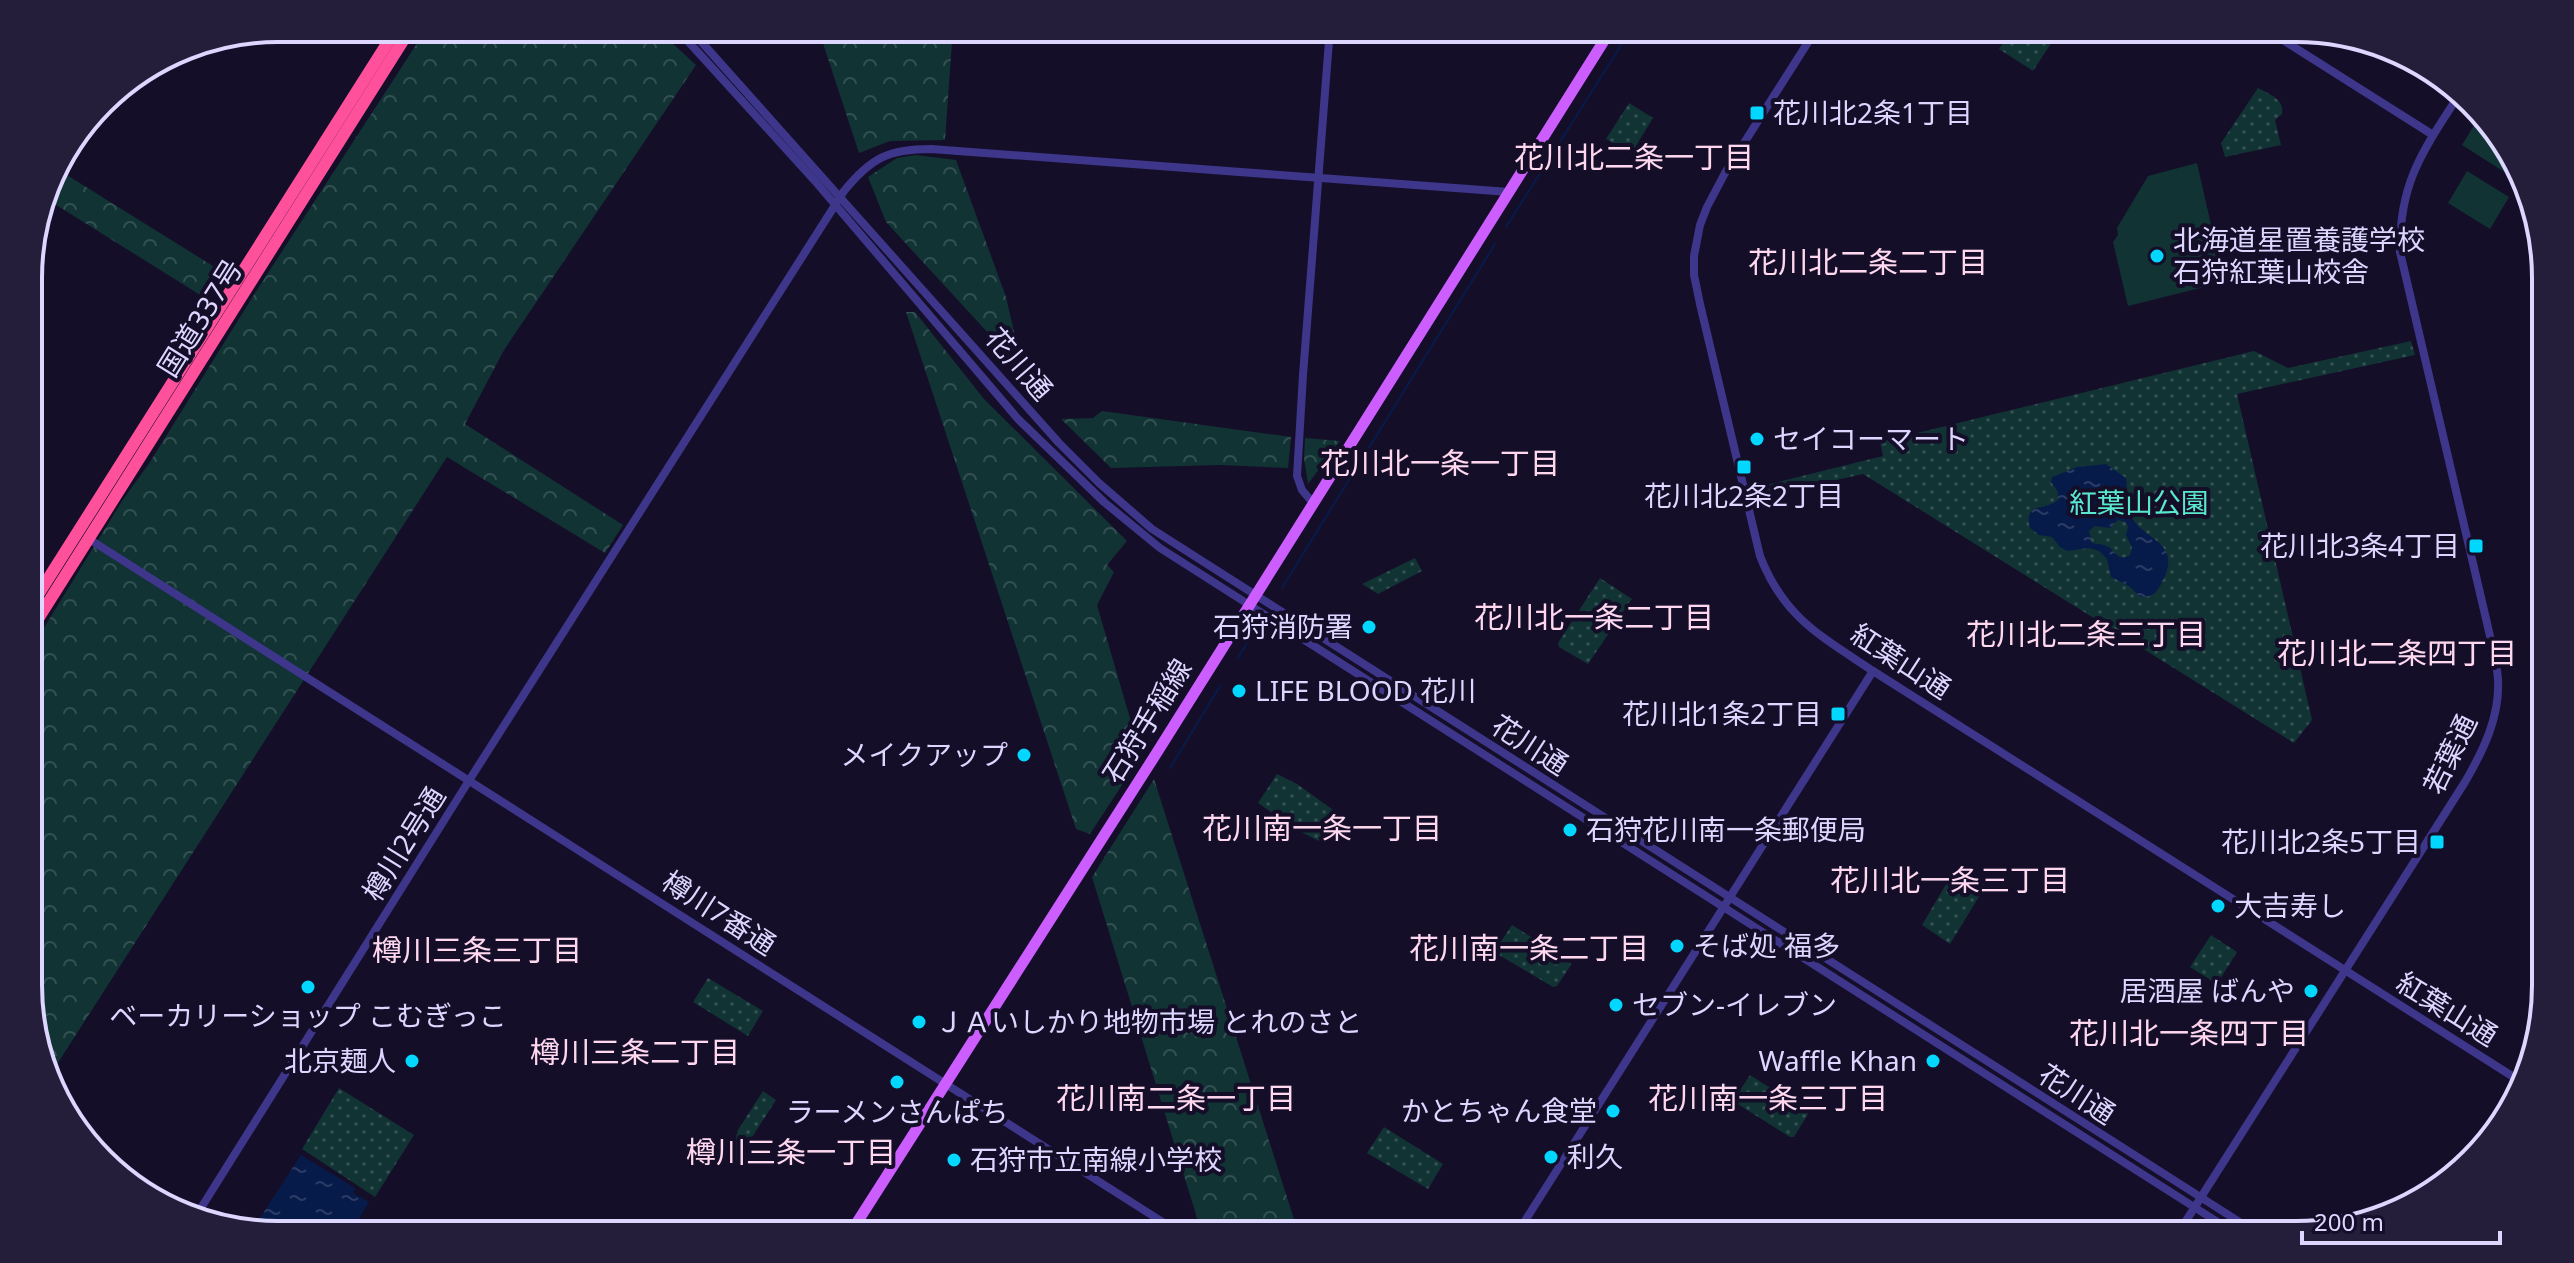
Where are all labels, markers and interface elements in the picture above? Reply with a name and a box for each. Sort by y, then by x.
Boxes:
place label: 花川北2条1丁目 [1773,93,1973,131]
marker: 花川北2条1丁目 [1748,104,1766,122]
district label: 花川北二条一丁目 [1514,136,1754,177]
place label: 北海道星置養護学校 石狩紅葉山校舎 [2173,220,2425,290]
district label: 花川北二条二丁目 [1748,241,1988,282]
marker: 北海道星置養護学校 石狩紅葉山校舎 [2148,247,2166,265]
street label: 国道337号 [148,251,250,384]
street label: 花川通 [978,319,1062,408]
place label: セイコーマート [1773,419,1969,457]
marker: セイコーマート [1748,430,1766,448]
district label: 花川北一条一丁目 [1320,442,1560,483]
marker: 花川北2条2丁目 [1735,458,1753,476]
place label: 花川北2条2丁目 [1644,476,1844,514]
park label: 紅葉山公園 [2069,483,2209,521]
place label: 花川北3条4丁目 [2260,526,2460,564]
marker: 花川北3条4丁目 [2467,537,2485,555]
district label: 花川北一条二丁目 [1474,596,1714,637]
place label: 石狩消防署 [1213,607,1353,645]
district label: 花川北二条三丁目 [1966,613,2206,654]
street label: 紅葉山通 [1844,614,1959,707]
marker: 石狩消防署 [1360,618,1378,636]
district label: 花川北二条四丁目 [2277,632,2517,673]
street label: 石狩手稲線 [1093,651,1199,790]
place label: LIFE BLOOD 花川 [1255,671,1476,709]
marker: LIFE BLOOD 花川 [1230,682,1248,700]
place label: 花川北1条2丁目 [1622,694,1822,732]
street label: 花川通 [1485,705,1576,783]
marker: 花川北1条2丁目 [1829,705,1847,723]
street label: 若葉通 [2414,707,2485,800]
place label: メイクアップ [841,735,1008,773]
marker: メイクアップ [1015,746,1033,764]
street label: 樽川2号通 [353,779,453,908]
district label: 花川南一条一丁目 [1202,807,1442,848]
place label: 石狩花川南一条郵便局 [1586,810,1866,848]
marker: 石狩花川南一条郵便局 [1561,821,1579,839]
place label: 花川北2条5丁目 [2221,822,2421,860]
marker: 花川北2条5丁目 [2428,833,2446,851]
district label: 花川北一条三丁目 [1830,859,2070,900]
street label: 樽川7番通 [656,861,784,963]
place label: 大吉寿し [2234,886,2346,924]
marker: 大吉寿し [2209,897,2227,915]
place label: そば処 福多 [1693,926,1840,964]
district label: 花川南一条二丁目 [1409,927,1649,968]
district label: 樽川三条三丁目 [372,929,582,970]
marker: そば処 福多 [1668,937,1686,955]
street label: 紅葉山通 [2390,962,2505,1054]
place label: 居酒屋 ばんや [2120,971,2295,1009]
marker: ベーカリーショップ こむぎっこ [299,978,317,996]
marker: 居酒屋 ばんや [2302,982,2320,1000]
place label: セブン-イレブン [1632,985,1837,1023]
place label: ベーカリーショップ こむぎっこ [109,996,507,1034]
marker: セブン-イレブン [1607,996,1625,1014]
place label: ＪＡいしかり地物市場 とれのさと [935,1002,1362,1040]
district label: 花川北一条四丁目 [2069,1012,2309,1053]
marker: ＪＡいしかり地物市場 とれのさと [910,1013,928,1031]
district label: 樽川三条二丁目 [530,1031,740,1072]
place label: 北京麺人 [284,1041,396,1079]
place label: Waffle Khan [1759,1041,1917,1079]
marker: 北京麺人 [403,1052,421,1070]
marker: Waffle Khan [1924,1052,1942,1070]
street label: 花川通 [2032,1054,2123,1132]
marker: ラーメンさんぱち [888,1073,906,1091]
district label: 花川南二条一丁目 [1056,1077,1296,1118]
district label: 花川南一条三丁目 [1648,1077,1888,1118]
place label: かとちゃん食堂 [1401,1091,1597,1129]
place label: ラーメンさんぱち [786,1092,1008,1130]
marker: かとちゃん食堂 [1604,1102,1622,1120]
district label: 樽川三条一丁目 [686,1131,896,1172]
place label: 利久 [1567,1137,1623,1175]
place label: 石狩市立南線小学校 [970,1140,1222,1178]
marker: 利久 [1542,1148,1560,1166]
marker: 石狩市立南線小学校 [945,1151,963,1169]
scale bar [2302,1195,2500,1245]
text: 200 m [2314,1205,2384,1238]

